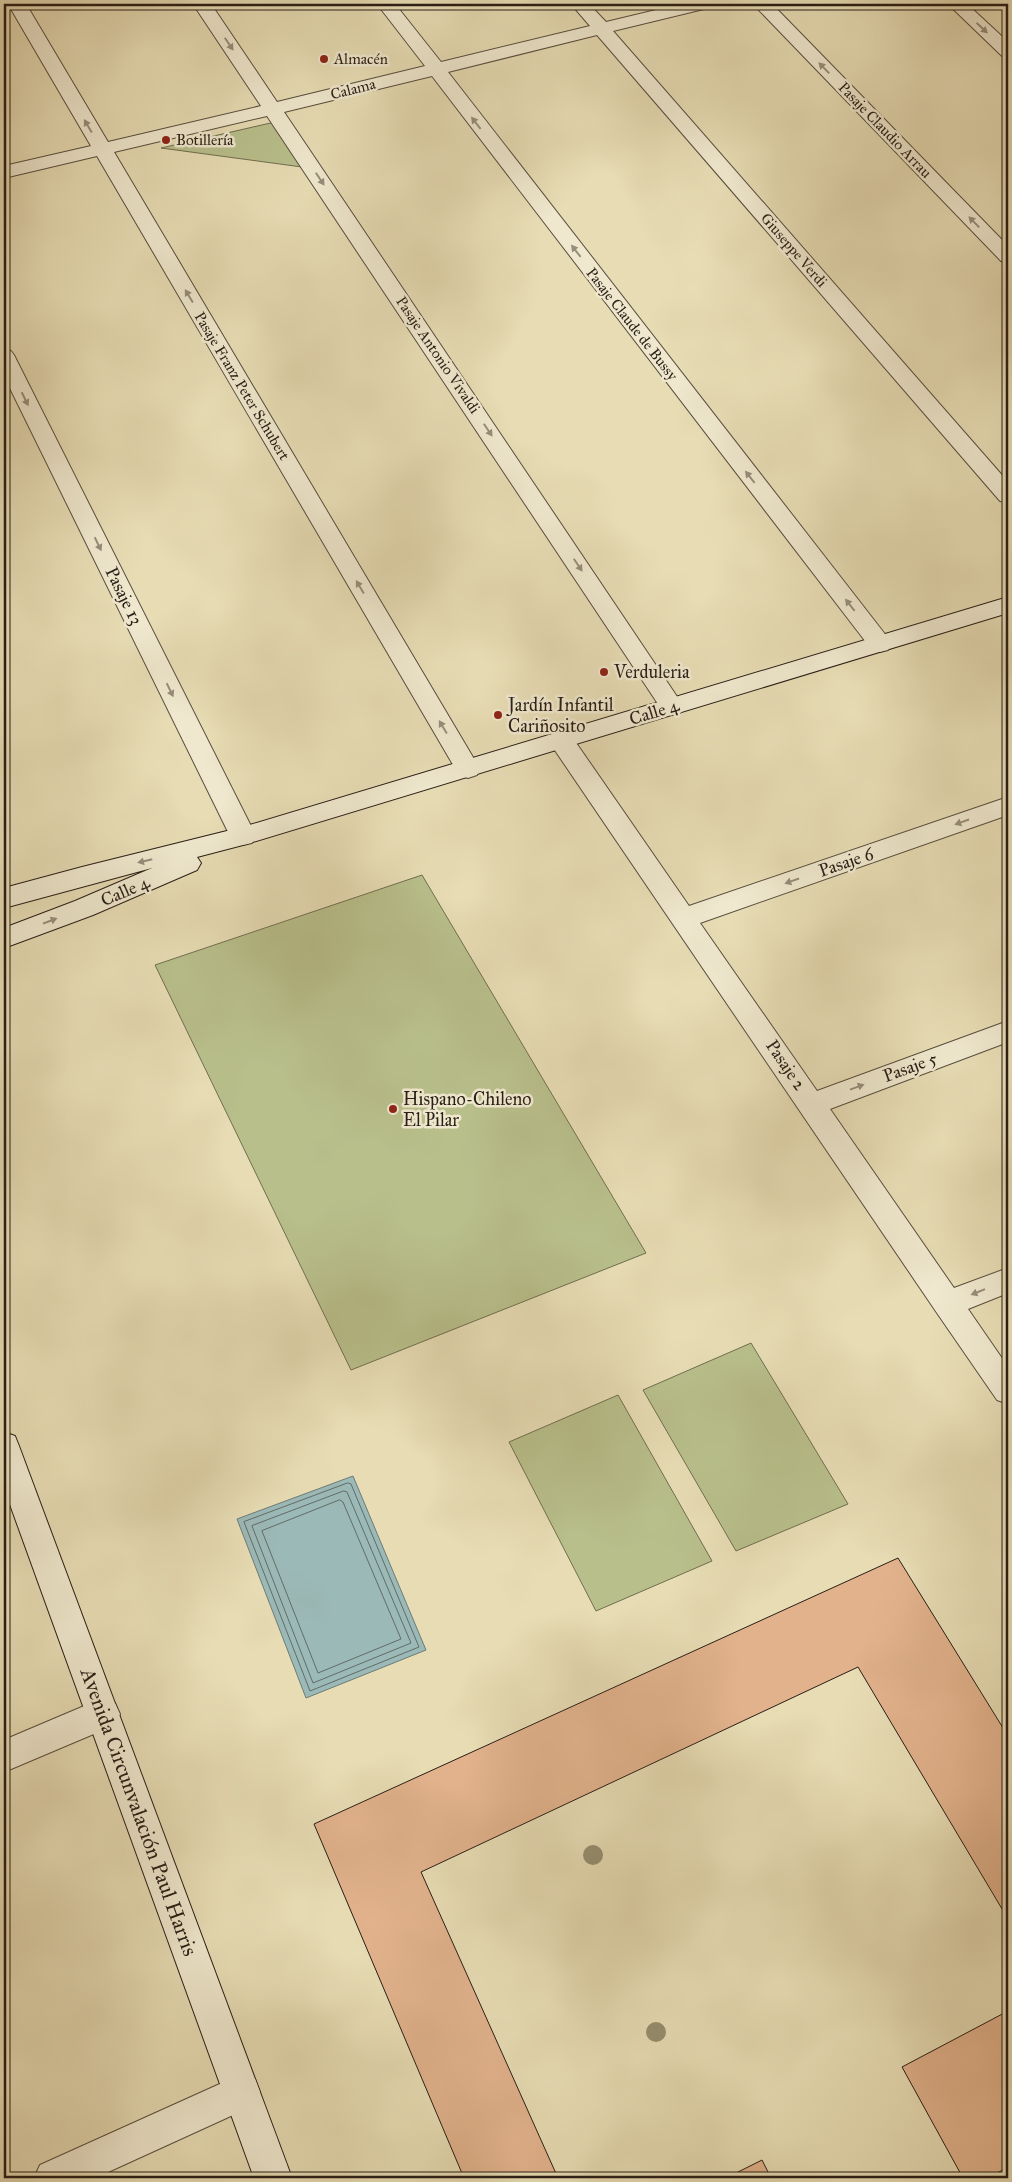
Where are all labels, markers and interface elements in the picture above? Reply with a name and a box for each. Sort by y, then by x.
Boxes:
one-way arrow [976,22,988,34]
one-way arrow [224,37,234,51]
place label: Almacén [333,50,388,68]
marker: Almacén [318,53,330,65]
one-way arrow [818,62,830,74]
street label: Calama [329,75,378,103]
street label: Pasaje Claudio Arrau [835,78,935,182]
one-way arrow [471,117,482,130]
one-way arrow [84,120,93,133]
place label: Botillería [176,131,234,149]
marker: Botillería [160,134,172,146]
one-way arrow [315,172,325,185]
street label: Giuseppe Verdi [757,209,831,291]
one-way arrow [968,216,980,228]
one-way arrow [570,245,581,258]
street label: Pasaje Claude de Bussy [582,264,682,385]
one-way arrow [184,290,193,303]
street label: Pasaje Antonio Vivaldi [392,293,484,417]
street label: Pasaje Franz Peter Schubert [191,309,294,464]
one-way arrow [22,392,30,406]
one-way arrow [483,424,493,437]
one-way arrow [745,470,756,483]
one-way arrow [94,537,102,552]
one-way arrow [573,559,583,572]
street label: Pasaje 13 [101,563,147,629]
one-way arrow [356,580,365,593]
one-way arrow [844,599,855,612]
place label: Verduleria [613,661,690,683]
marker: Verduleria [598,666,610,678]
one-way arrow [166,683,174,697]
place label: Jardín Infantil Cariñosito [506,694,614,737]
street label: Calle 4 [626,694,683,730]
marker: Jardín Infantil Cariñosito [492,709,504,721]
one-way arrow [439,720,448,733]
one-way arrow [954,818,969,826]
street label: Pasaje 6 [816,842,877,882]
one-way arrow [138,857,153,865]
street label: Calle 4 [97,871,154,911]
one-way arrow [784,877,799,885]
one-way arrow [42,917,57,925]
street label: Pasaje 2 [761,1035,811,1095]
street label: Pasaje 5 [880,1047,941,1087]
one-way arrow [850,1083,865,1090]
place label: Hispano-Chileno El Pilar [403,1088,532,1131]
marker: Hispano-Chileno El Pilar [387,1103,399,1115]
one-way arrow [970,1288,985,1296]
street label: Avenida Circunvalación Paul Harris [74,1664,203,1960]

